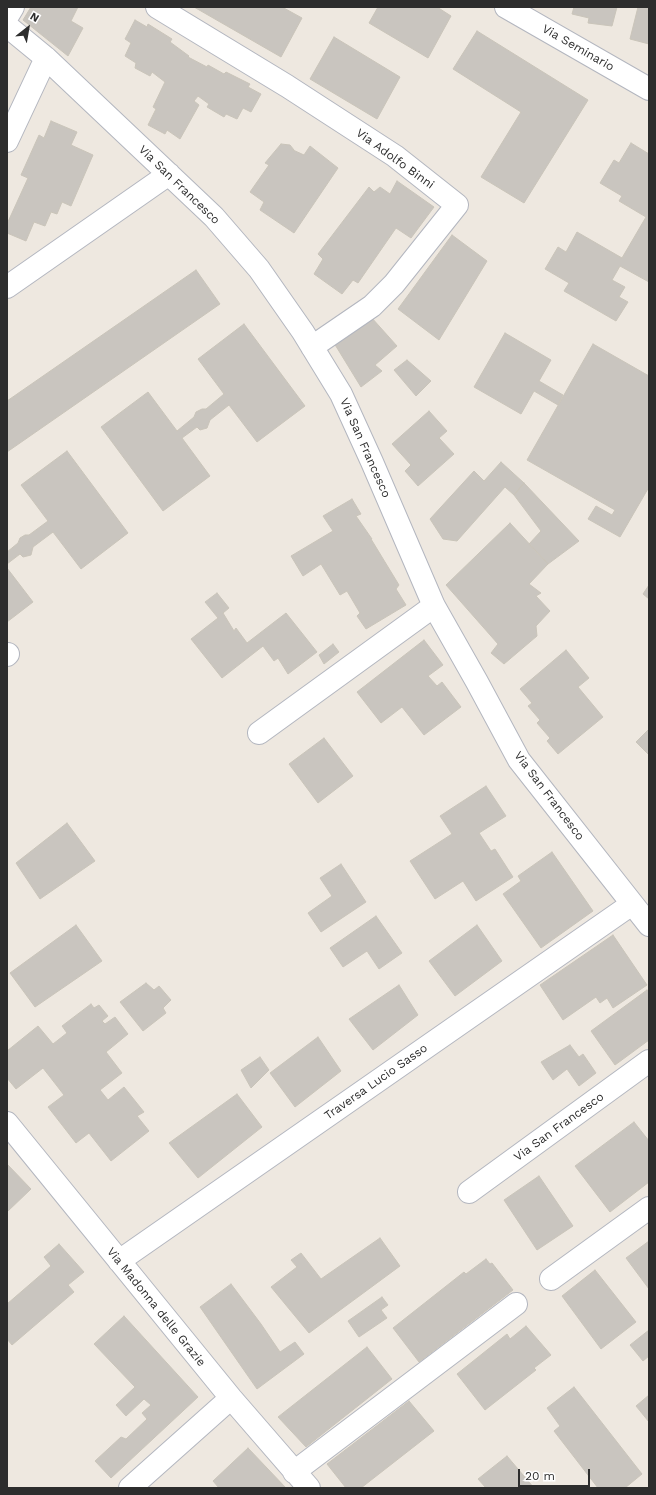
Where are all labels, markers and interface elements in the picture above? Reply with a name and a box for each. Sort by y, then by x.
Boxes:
north arrow [8,8,48,48]
text: N [28,10,41,25]
street label: Via Seminario [539,22,617,74]
street label: Via Adolfo Binni [353,126,437,192]
street label: Via San Francesco [135,143,223,227]
street label: Via San Francesco [337,396,393,500]
street label: Via San Francesco [511,749,587,843]
street label: Traversa Lucio Sasso [322,1041,430,1123]
street label: Via San Francesco [511,1090,607,1164]
street label: Via Madonna delle Grazie [104,1245,208,1369]
scale bar [520,1461,592,1487]
text: 20 m [525,1469,555,1483]

